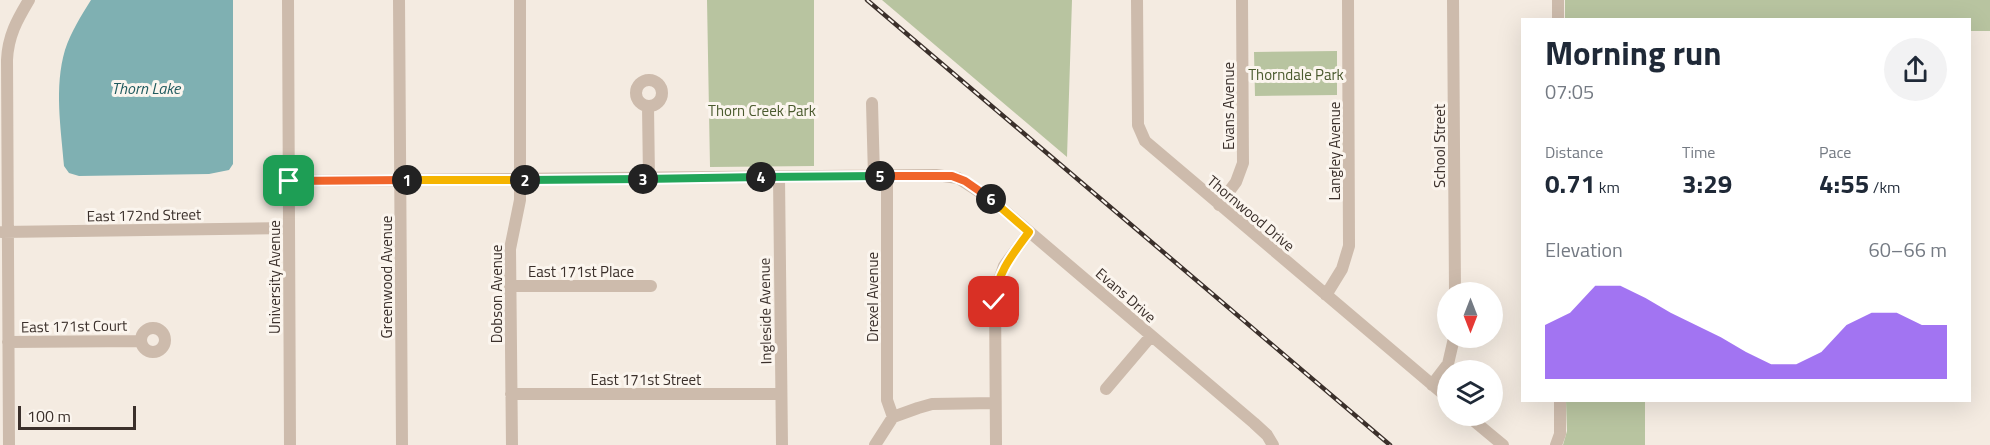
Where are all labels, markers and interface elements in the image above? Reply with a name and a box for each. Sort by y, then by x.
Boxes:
text: Morning run [1545,28,1722,78]
button: share [1884,38,1947,101]
street label: Evans Avenue [1217,62,1240,150]
park label: Thorndale Park [1248,63,1344,86]
water label: Thorn Lake [112,76,182,100]
text: 07:05 [1545,76,1594,107]
park label: Thorn Creek Park [708,99,816,122]
street label: Langley Avenue [1323,102,1346,200]
street label: School Street [1428,103,1451,188]
text: Distance [1545,140,1603,164]
text: Time [1682,140,1715,164]
text: Pace [1819,140,1851,164]
pin [263,155,314,206]
pin: 5 [865,161,895,191]
pin: 4 [746,162,776,192]
icon: arrive [272,164,305,197]
pin: 3 [628,164,658,194]
text: 5 [876,164,884,188]
text: 0.71 [1545,164,1595,203]
text: 3:29 [1682,164,1732,203]
text: 4:55 [1819,164,1869,203]
pin: 1 [392,165,422,195]
pin: 2 [510,165,540,195]
text: 4 [757,165,765,189]
text: 3 [639,167,647,191]
text: 1 [403,168,411,192]
text: 2 [521,168,529,192]
street label: Thornwood Drive [1202,169,1300,257]
text: km [1595,175,1620,199]
text: /km [1869,175,1901,199]
pin: 6 [976,184,1006,214]
text: 6 [987,187,995,211]
street label: East 172nd Street [87,202,202,227]
street label: Greenwood Avenue [375,216,398,338]
street label: University Avenue [263,220,286,334]
text: Elevation [1545,234,1623,265]
text: 60–66 m [1868,234,1947,265]
street label: Dobson Avenue [485,245,508,343]
street label: Drexel Avenue [861,252,884,342]
street label: Ingleside Avenue [753,258,777,364]
street label: East 171st Place [528,260,634,283]
street label: Evans Drive [1091,262,1161,328]
pin [968,276,1019,327]
north arrow [1437,282,1503,348]
map controls [1437,282,1503,426]
icon: check [977,285,1010,318]
street label: East 171st Court [21,314,128,338]
button: layers [1437,360,1503,426]
street label: East 171st Street [591,368,702,391]
scale bar [18,403,136,430]
text: 100 m [27,404,71,428]

